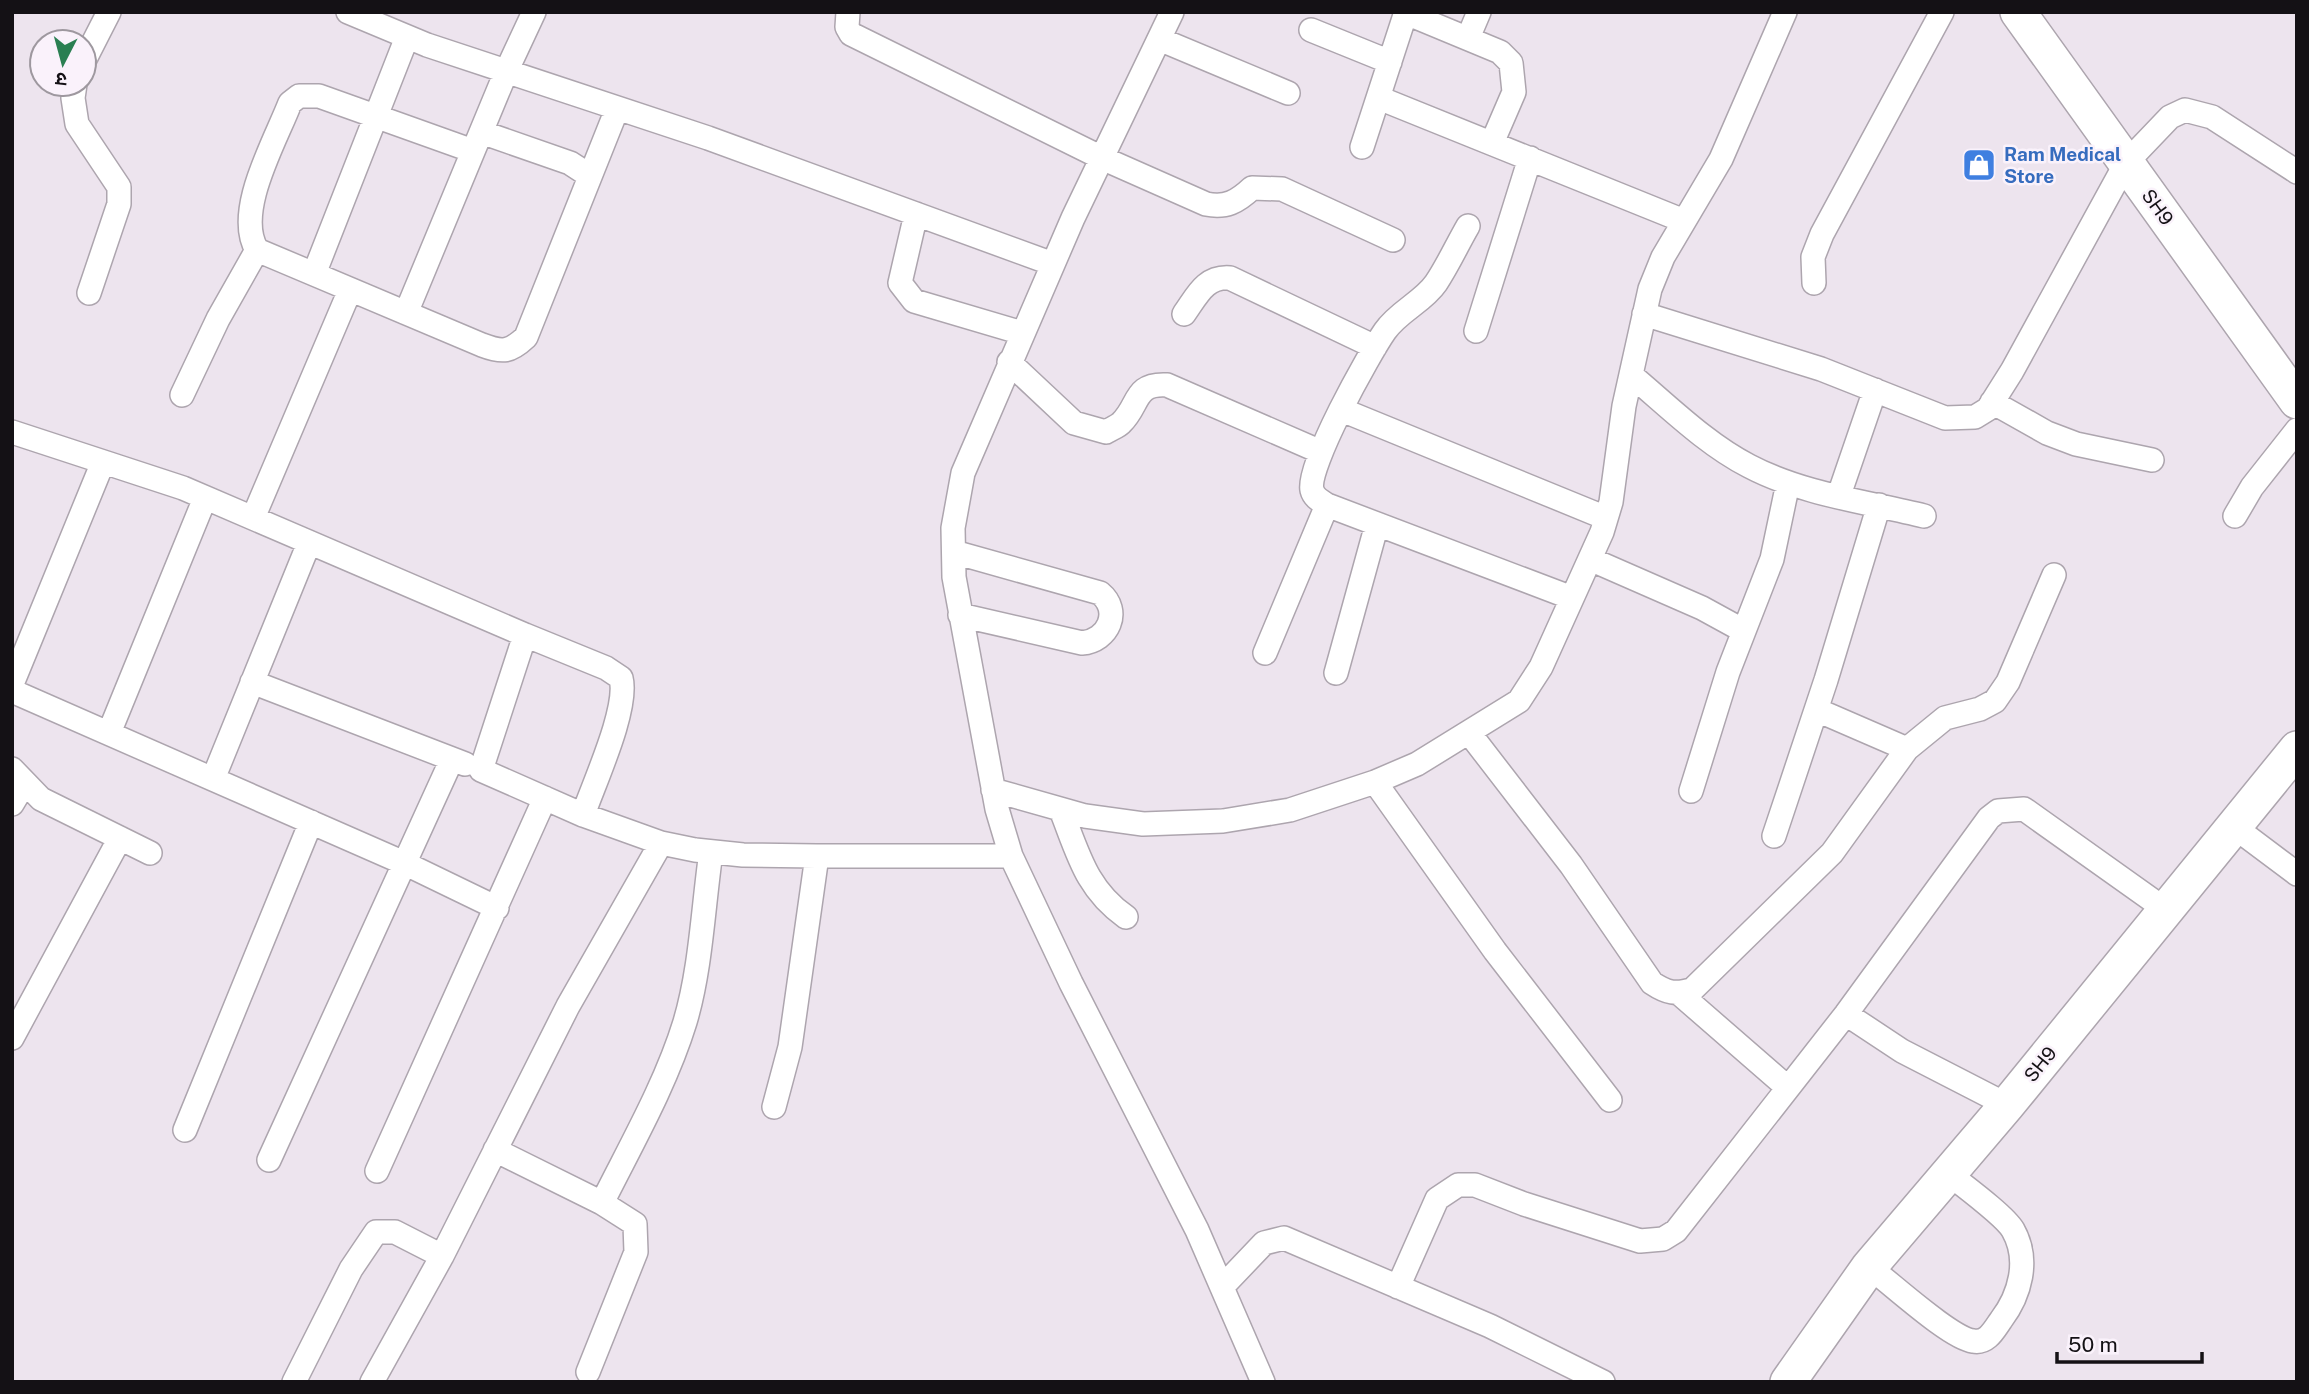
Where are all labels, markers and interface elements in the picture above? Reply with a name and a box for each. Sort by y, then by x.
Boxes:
north arrow [28,28,98,98]
text: उ [54,68,68,91]
place label: Ram Medical Store [2004,143,2121,187]
shop icon: Ram Medical Store [1960,146,1998,184]
street label: SH9 [2138,185,2178,229]
street label: SH9 [2019,1042,2061,1086]
scale bar [2057,1320,2202,1364]
text: 50 m [2068,1332,2118,1357]

